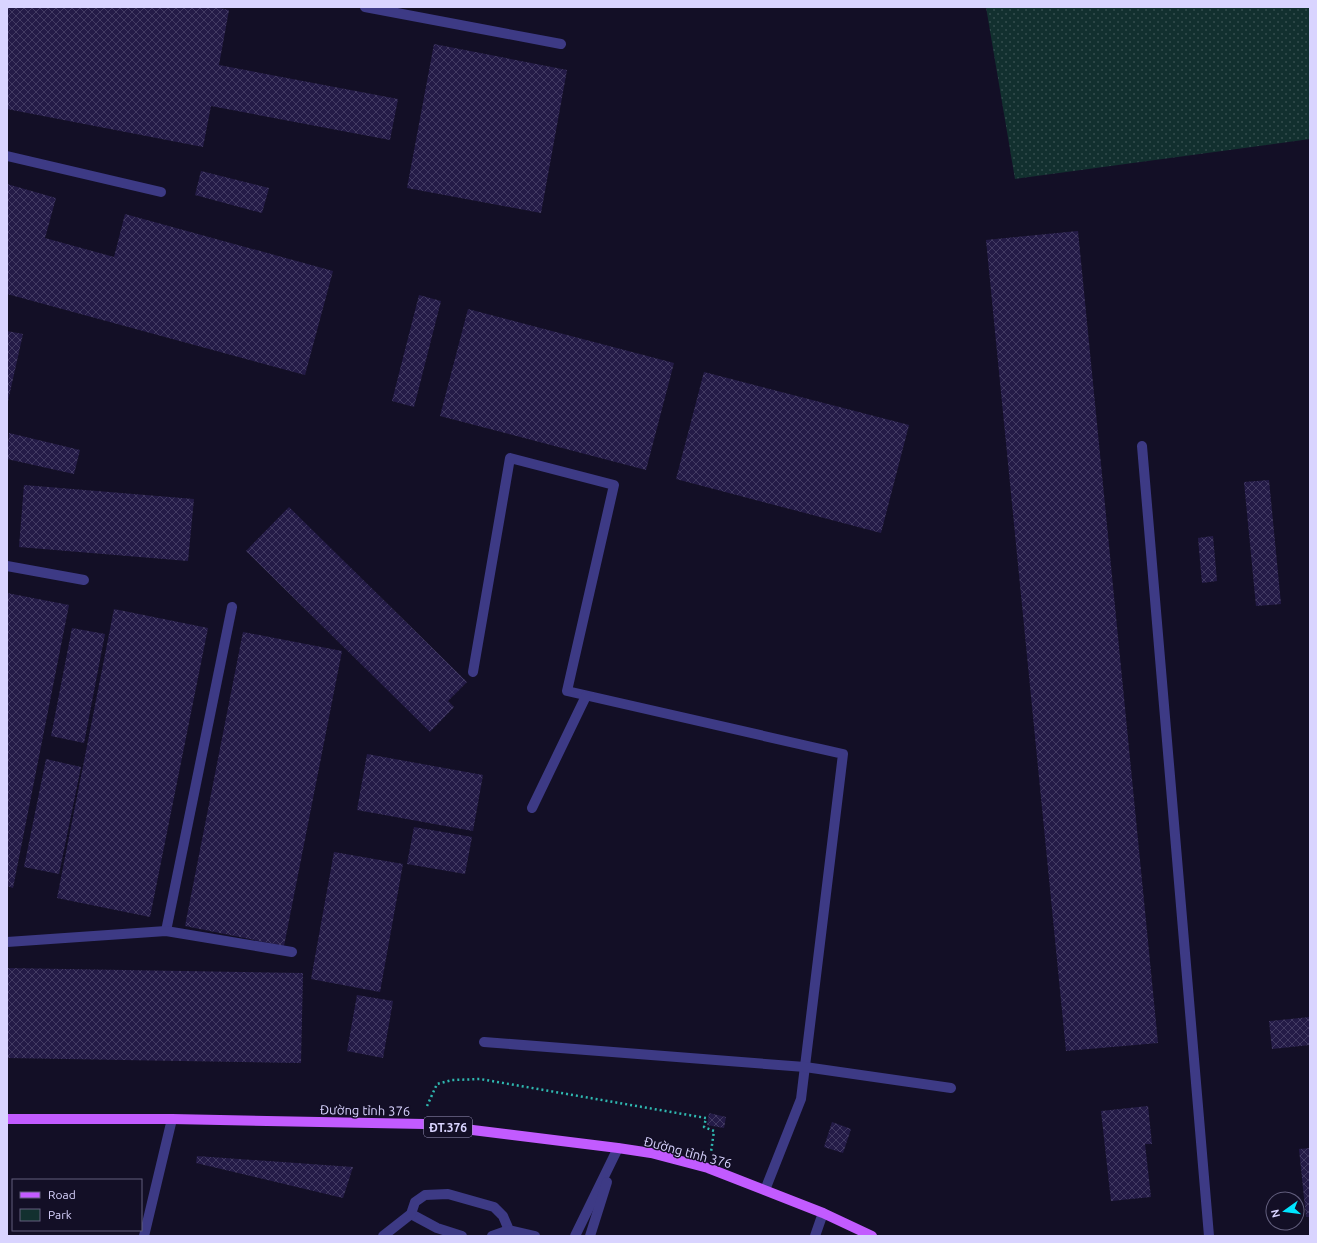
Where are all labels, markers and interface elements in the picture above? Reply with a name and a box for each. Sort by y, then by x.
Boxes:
street label: Đường tỉnh 376 [320,1102,410,1118]
road number: ĐT.376 [424,1117,472,1137]
street label: Đường tỉnh 376 [643,1134,733,1170]
legend [12,1179,142,1231]
text: Road [48,1188,76,1201]
north arrow [1265,1191,1305,1231]
text: Park [48,1208,72,1221]
text: N [1268,1208,1282,1219]

